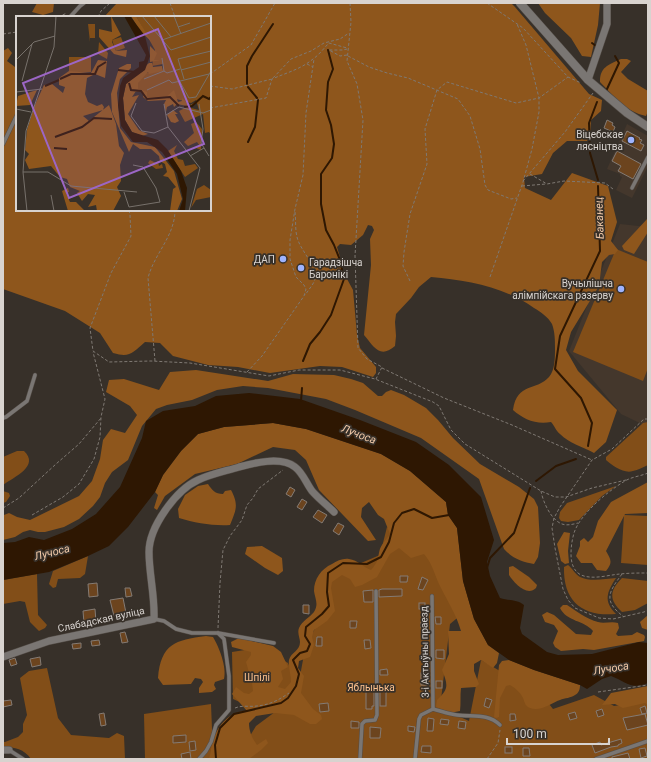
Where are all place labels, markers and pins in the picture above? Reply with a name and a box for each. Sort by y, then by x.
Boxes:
place label: Віцебскае лясніцтва [576,129,623,152]
marker: Віцебскае лясніцтва [626,135,636,145]
place label: ДАП [254,254,275,265]
marker: ДАП [278,254,288,264]
place label: Гарадзішча Баронікі [309,257,363,280]
marker: Гарадзішча Баронікі [296,263,306,273]
place label: Вучылішча алімпійскага рэзерву [512,278,613,301]
marker: Вучылішча алімпійскага рэзерву [616,284,626,294]

